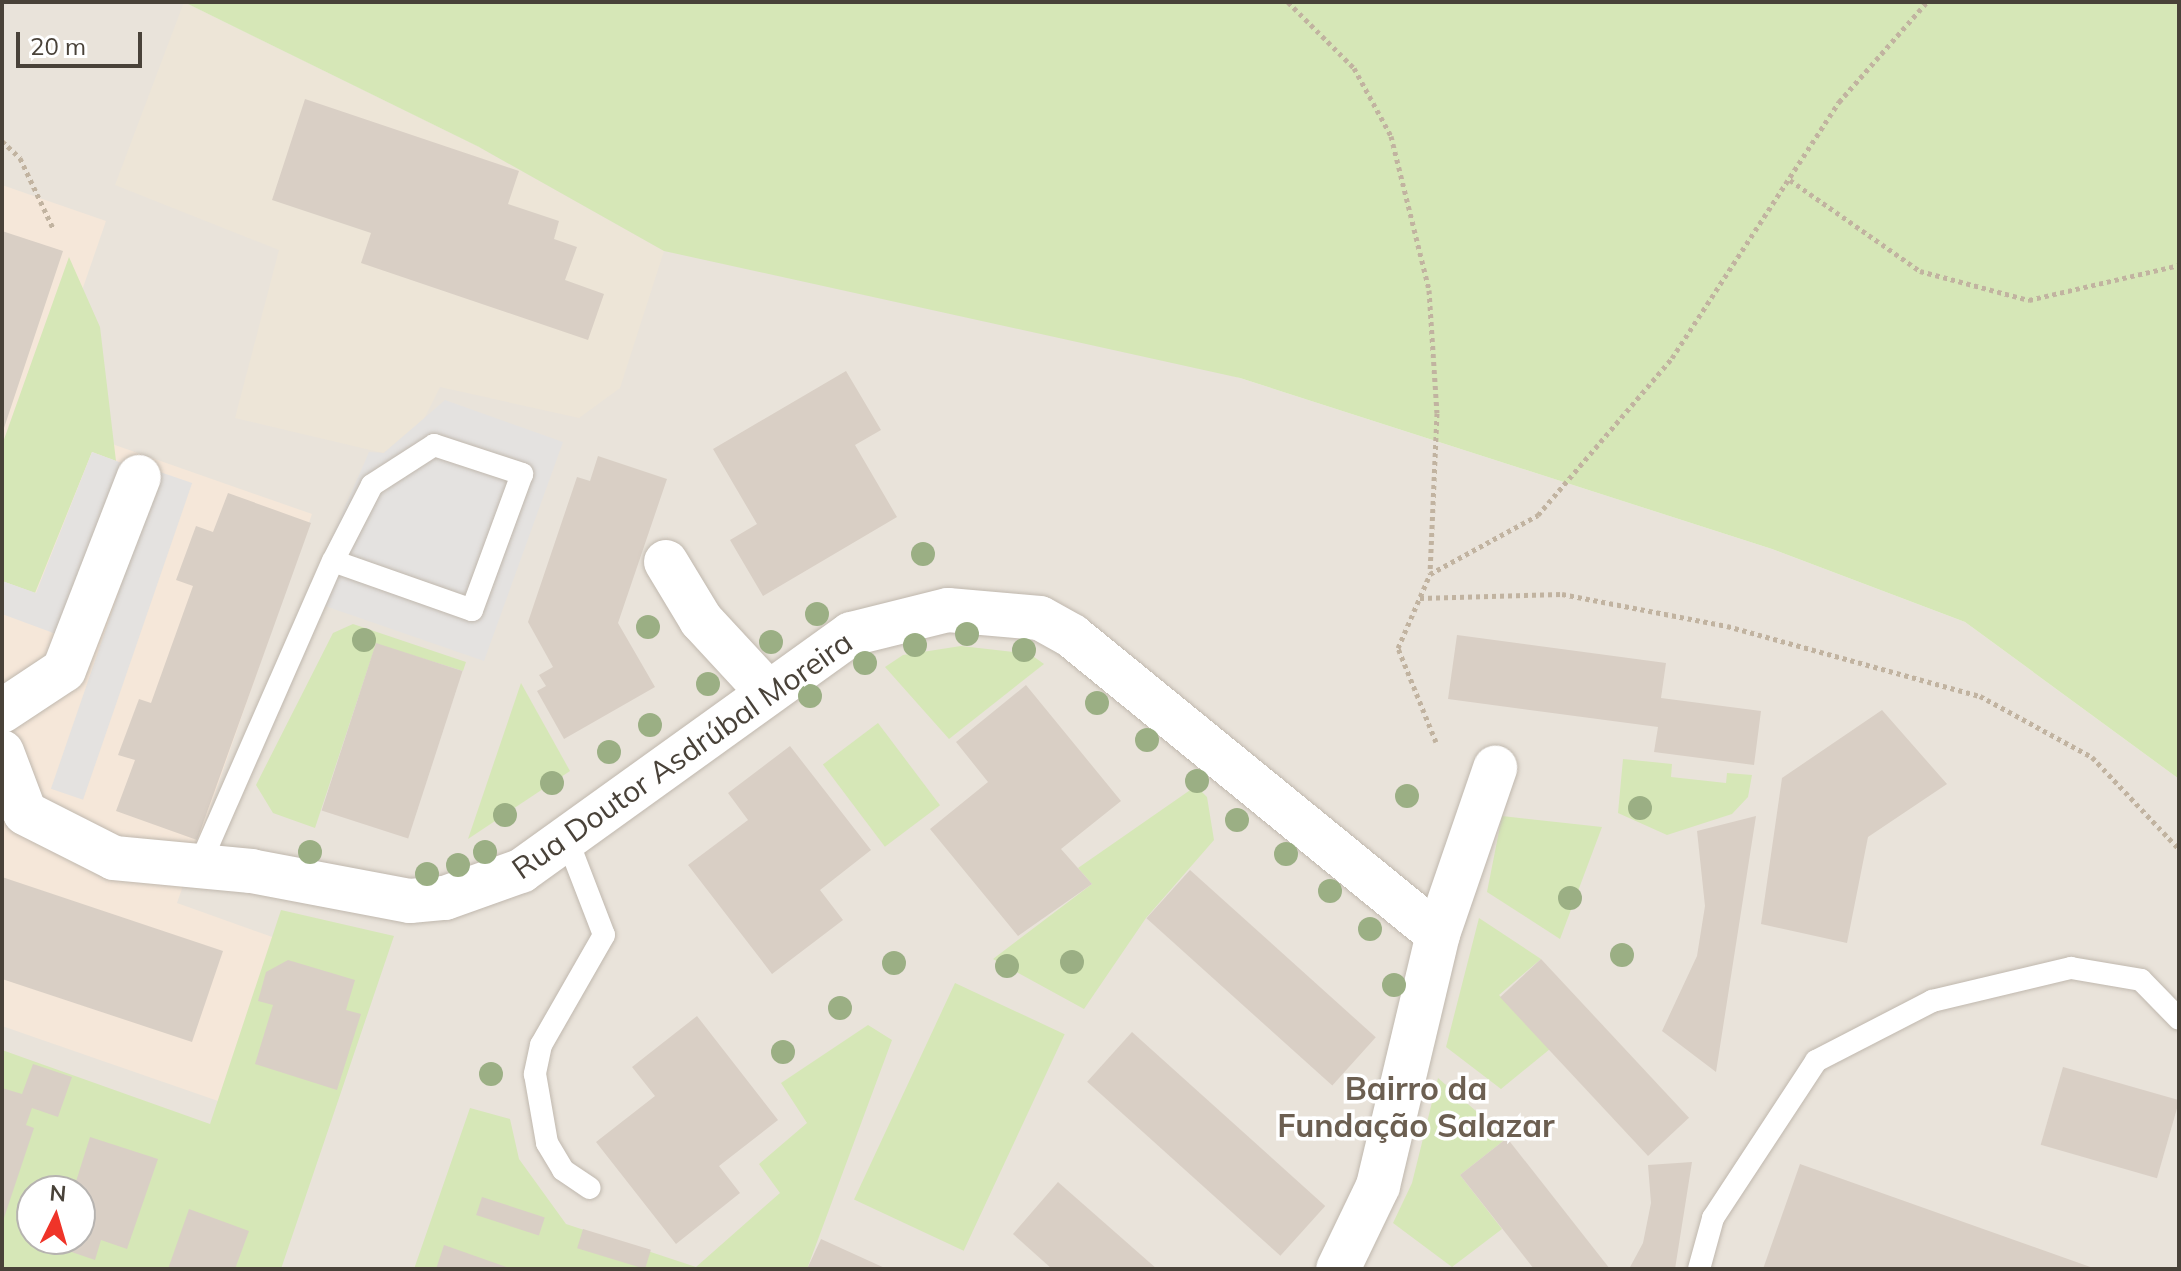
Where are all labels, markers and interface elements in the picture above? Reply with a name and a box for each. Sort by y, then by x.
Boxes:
scale bar [20,16,146,66]
text: 20 m [30,31,86,61]
street label: Rua Doutor Asdrúbal Moreira [505,624,859,886]
district label: Bairro da Fundação Salazar [1277,1070,1555,1145]
north arrow [16,1175,96,1255]
text: N [48,1178,67,1208]

